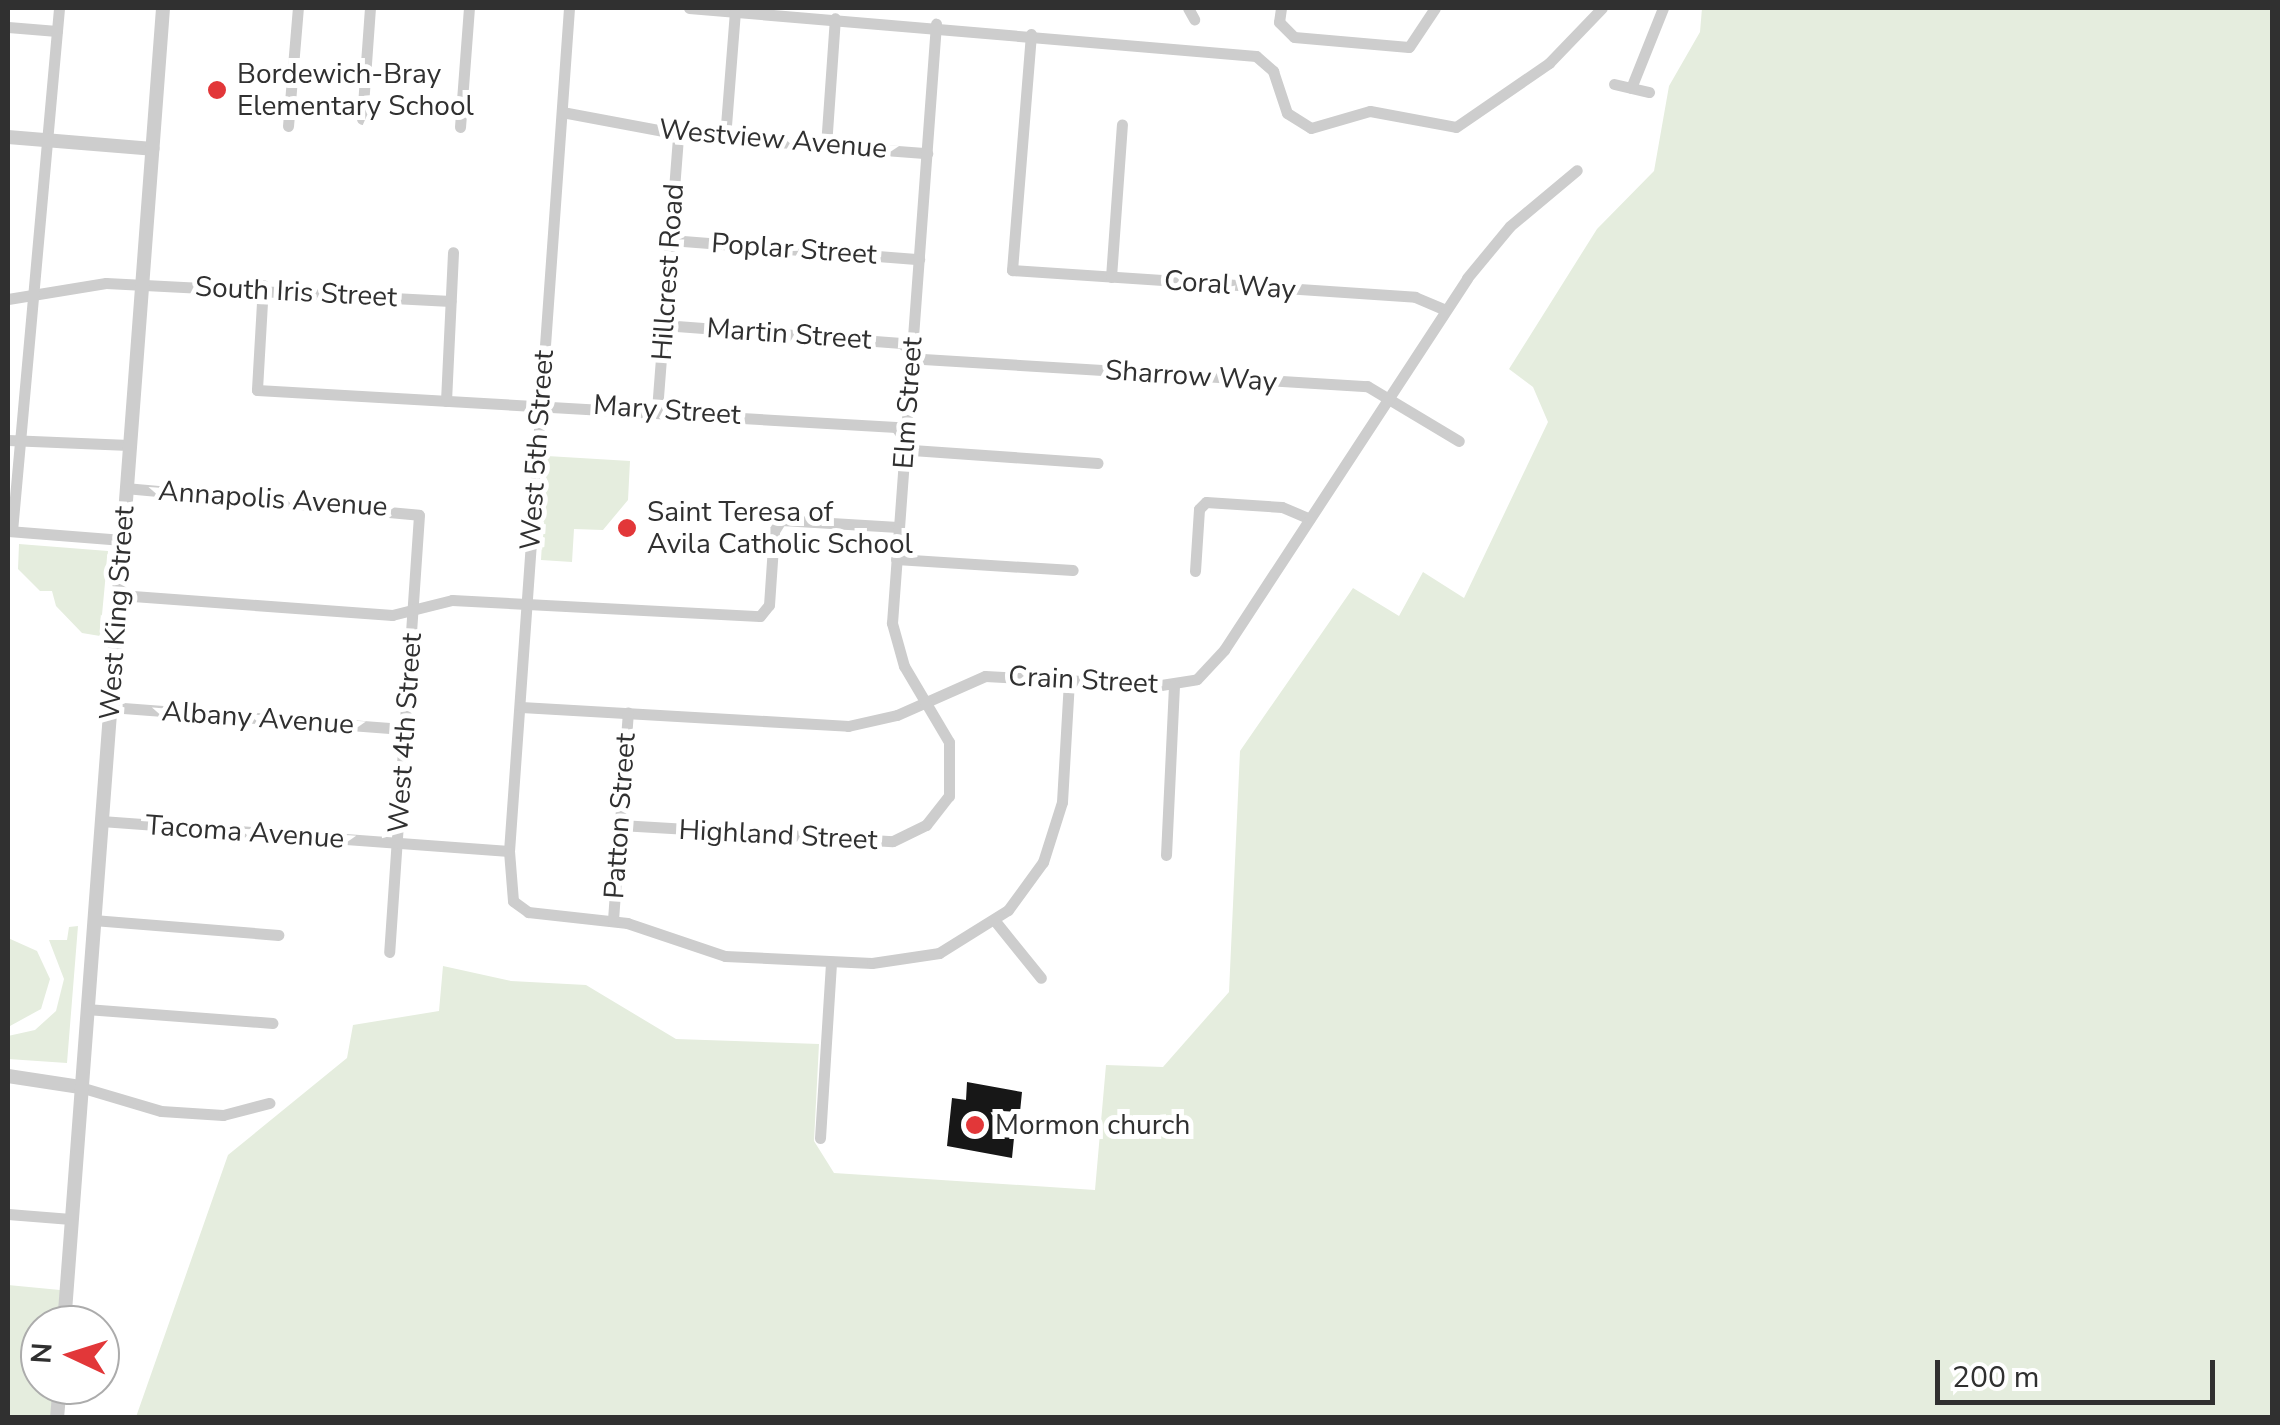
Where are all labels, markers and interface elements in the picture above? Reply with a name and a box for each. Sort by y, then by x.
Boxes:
place label: Bordewich-Bray Elementary School [237,57,474,123]
marker: Bordewich-Bray Elementary School [206,79,228,101]
street label: Westview Avenue [657,112,889,166]
street label: Hillcrest Road [645,182,691,362]
street label: Poplar Street [710,226,878,272]
street label: Coral Way [1163,264,1297,306]
street label: South Iris Street [194,270,398,314]
street label: Martin Street [705,311,873,357]
street label: Elm Street [887,336,929,470]
street label: West 5th Street [513,349,561,551]
street label: Sharrow Way [1104,353,1278,399]
street label: Mary Street [592,388,742,432]
street label: Annapolis Avenue [157,474,389,524]
place label: Saint Teresa of Avila Catholic School [647,495,913,561]
street label: West King Street [93,505,141,721]
marker: Saint Teresa of Avila Catholic School [616,517,638,539]
street label: West 4th Street [381,632,429,834]
street label: Crain Street [1007,659,1159,701]
street label: Albany Avenue [161,695,355,741]
street label: Patton Street [597,732,643,900]
street label: Tacoma Avenue [145,808,345,856]
street label: Highland Street [678,813,878,857]
place label: Mormon church [995,1108,1190,1142]
marker: Mormon church [964,1114,986,1136]
north arrow [20,1305,120,1405]
scale bar [1940,1340,2220,1402]
text: N [22,1341,62,1365]
text: 200 m [1952,1357,2039,1398]

